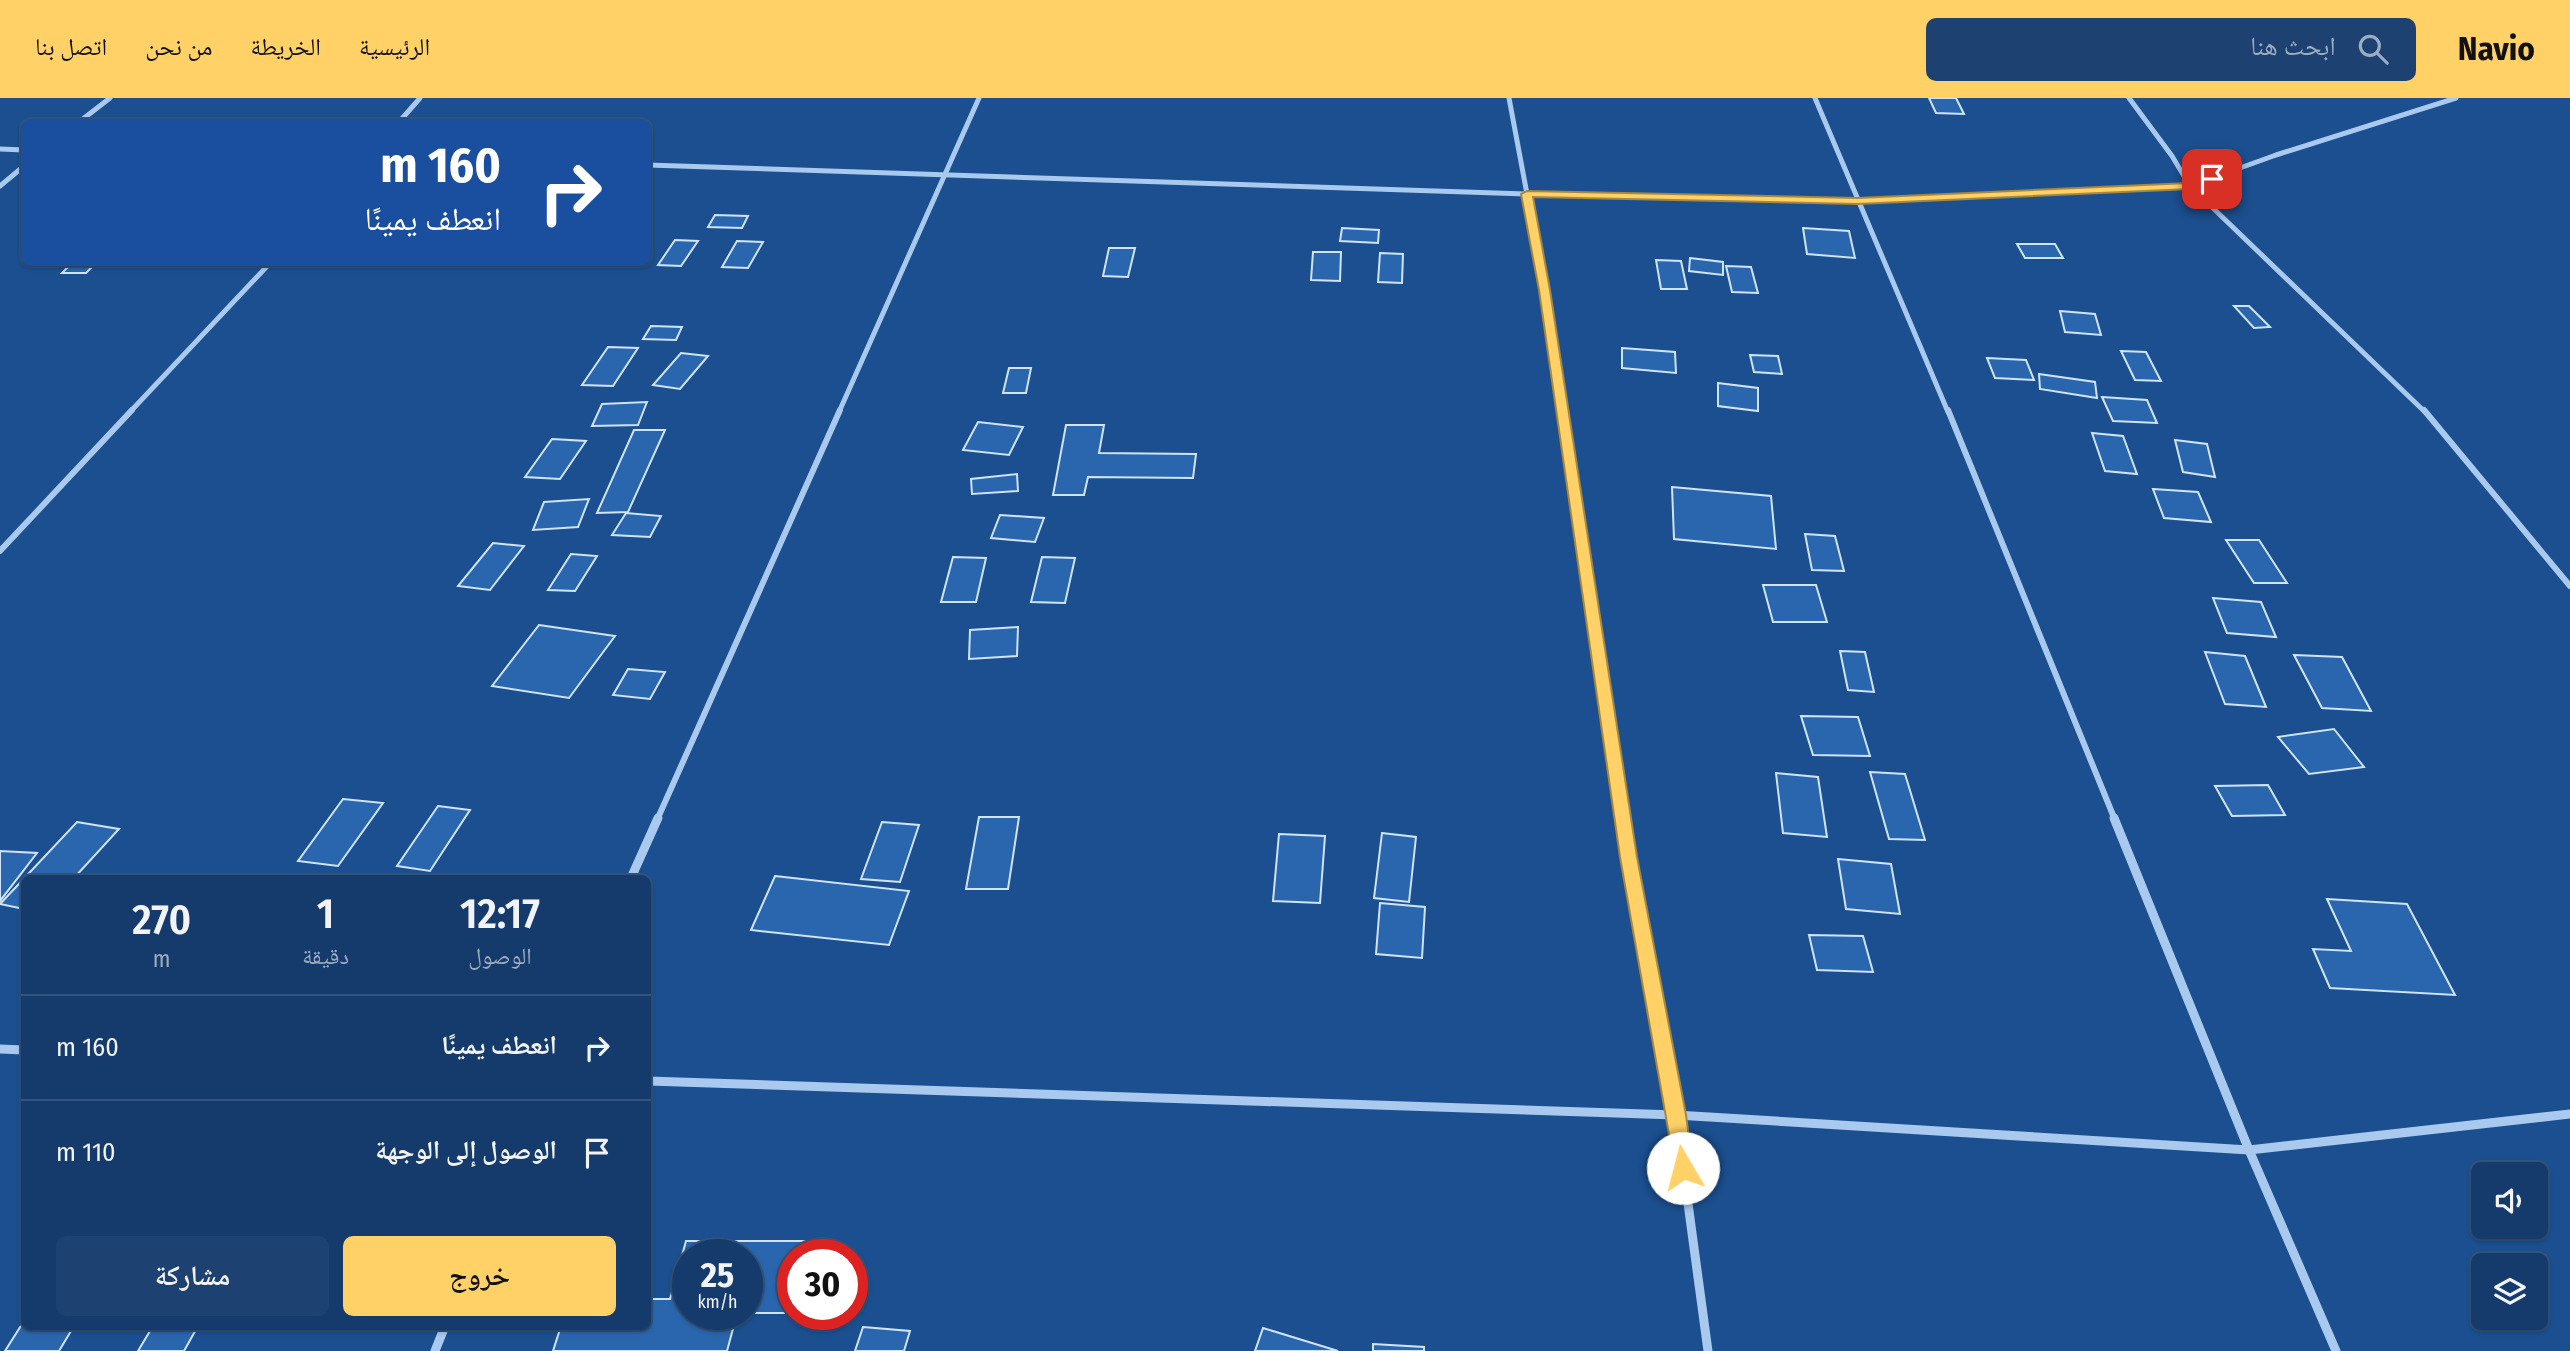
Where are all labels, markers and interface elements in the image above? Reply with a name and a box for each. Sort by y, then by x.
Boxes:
search box [1926,18,2416,81]
text: Navio [2458,29,2535,69]
icon: search [2354,30,2392,68]
text: ابحث هنا [2250,31,2336,62]
text: اتصل بنا [35,33,107,61]
text: من نحن [145,33,212,61]
text: الخريطة [250,33,321,61]
text: الرئيسية [359,33,430,61]
text: 160 m [380,136,501,195]
icon: right [525,147,616,238]
pin [2182,149,2242,209]
icon: arrive [2193,160,2231,198]
text: انعطف يمينًا [364,200,501,238]
text: 1 [317,889,334,939]
text: 12:17 [460,889,540,939]
text: 270 [132,895,191,945]
text: دقيقة [302,942,349,970]
text: الوصول [468,942,532,970]
text: m [153,945,170,973]
icon: right [578,1029,616,1067]
text: انعطف يمينًا [441,1030,557,1061]
text: 160 m [56,1032,119,1063]
position arrow [1646,1131,1720,1205]
icon: arrive [578,1134,616,1172]
text: الوصول إلى الوجهة [375,1135,557,1166]
text: 110 m [56,1137,116,1168]
map controls [2471,1162,2548,1330]
button: sound [2471,1162,2548,1239]
button: مشاركة [56,1236,329,1316]
button: خروج [343,1236,616,1316]
speed limit sign: 30 [777,1239,868,1330]
button: layers [2471,1253,2548,1330]
text: 25 [701,1254,734,1296]
text: km/h [697,1291,738,1313]

